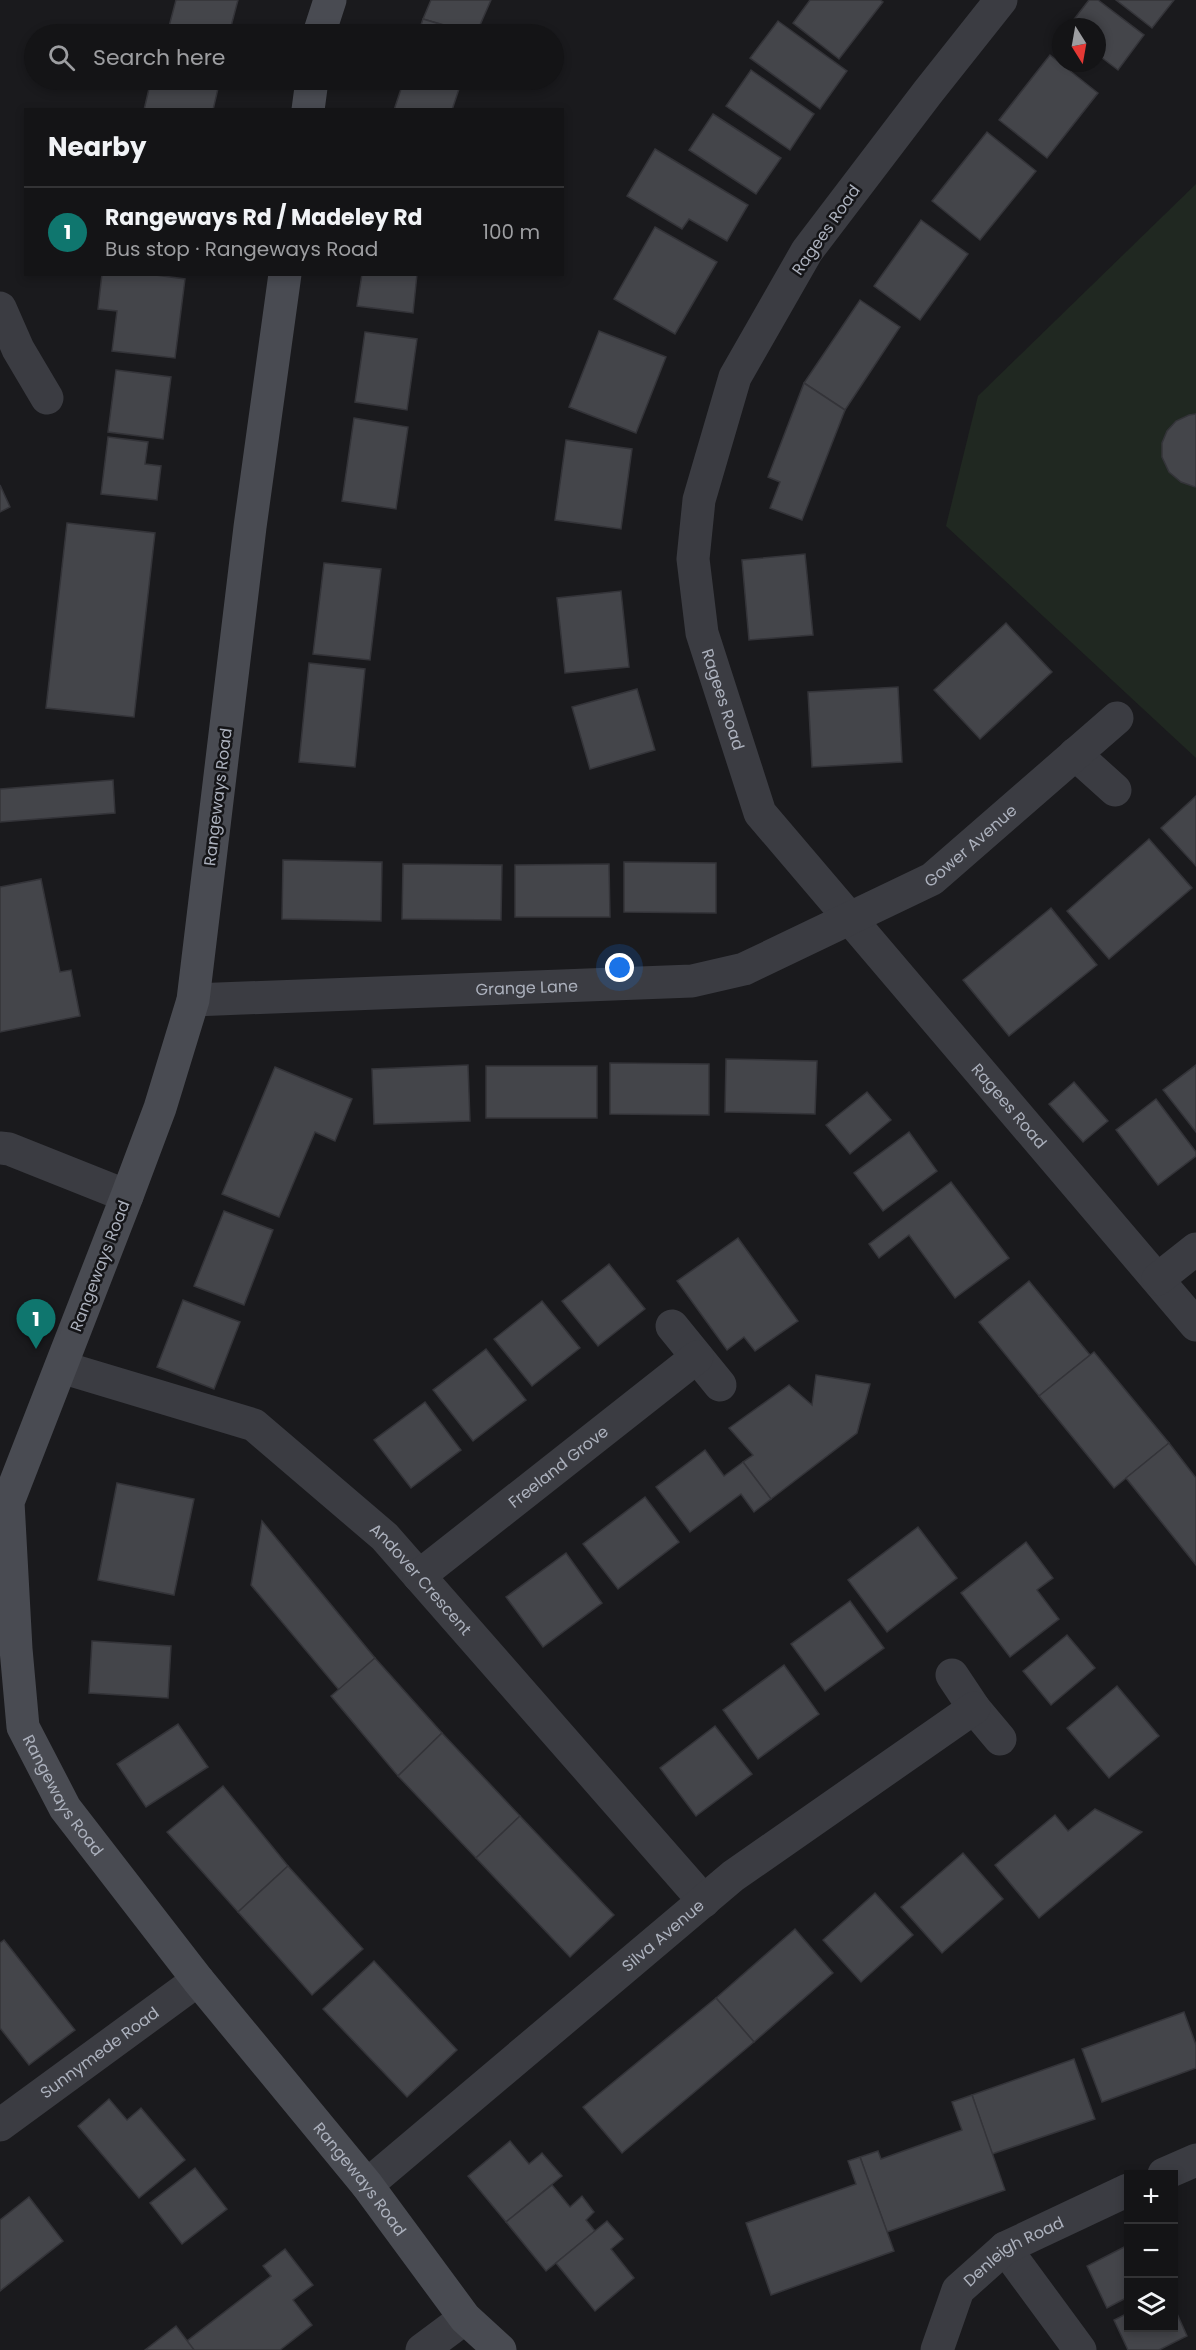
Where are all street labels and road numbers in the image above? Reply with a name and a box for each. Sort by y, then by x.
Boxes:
street label: Ragees Road [786,180,866,280]
street label: Ragees Road [696,646,750,753]
street label: Rangeways Road [198,727,238,867]
street label: Gower Avenue [921,799,1022,892]
street label: Grange Lane [475,974,578,1001]
street label: Ragees Road [966,1058,1052,1153]
street label: Rangeways Road [64,1197,136,1335]
street label: Freeland Grove [503,1420,613,1513]
street label: Andover Crescent [365,1517,477,1640]
street label: Rangeways Road [17,1731,109,1861]
street label: Silva Avenue [617,1894,709,1977]
street label: Sunnymede Road [35,2001,163,2104]
street label: Rangeways Road [308,2117,412,2240]
street label: Denleigh Road [958,2210,1067,2292]

